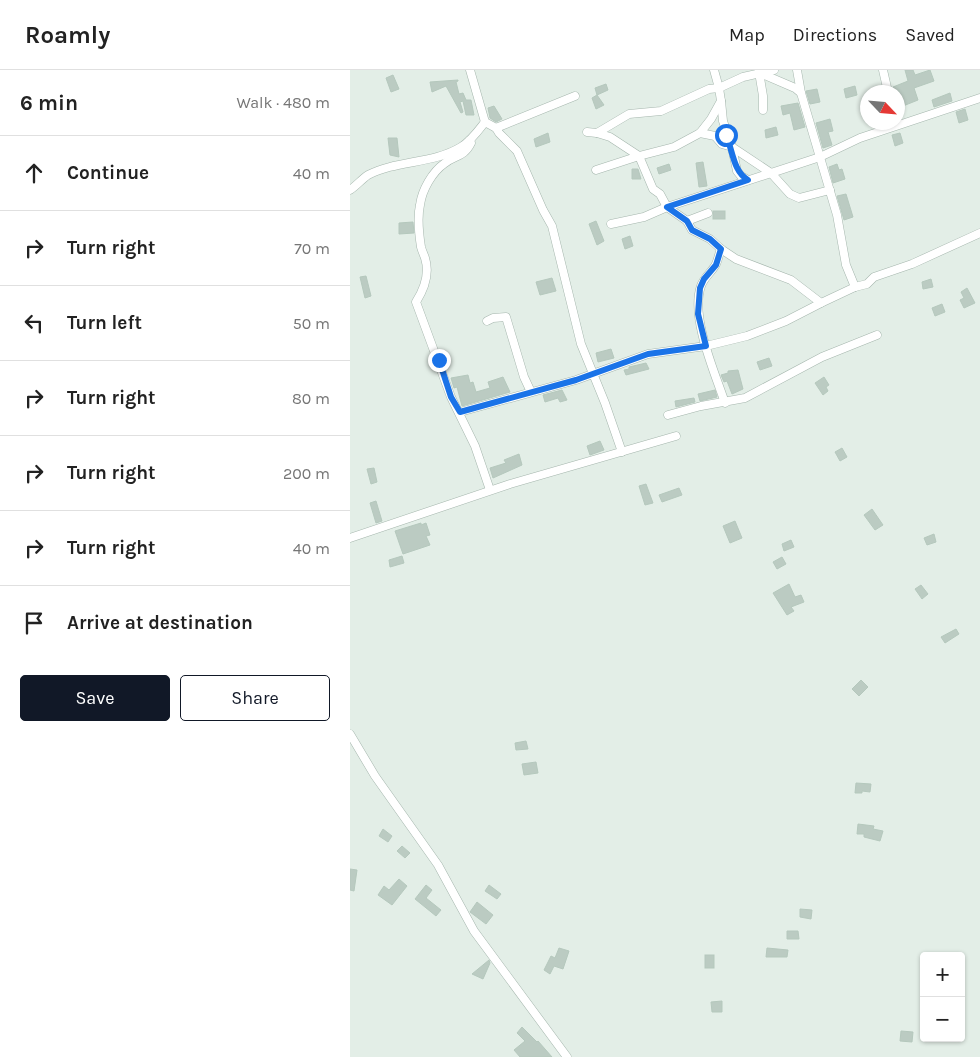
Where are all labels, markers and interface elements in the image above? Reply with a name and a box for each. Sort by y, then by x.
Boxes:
text: Roamly [25,21,110,49]
text: Map [729,24,765,46]
text: Directions [793,24,877,46]
text: Saved [905,24,955,46]
north arrow [860,85,905,130]
text: 6 min [20,91,78,115]
text: Walk · 480 m [236,93,330,112]
route start [715,124,738,147]
icon: ahead [20,159,48,187]
text: Continue [67,162,149,184]
text: 40 m [293,164,330,183]
icon: right [20,234,48,262]
text: Turn right [67,237,156,259]
text: 70 m [294,239,330,258]
icon: left [20,309,48,337]
text: Turn left [67,312,142,334]
text: 50 m [293,314,330,333]
route end [428,349,451,372]
icon: right [20,384,48,412]
text: Turn right [67,387,156,409]
text: 80 m [292,389,330,408]
icon: right [20,459,48,487]
text: Turn right [67,462,156,484]
text: 200 m [283,464,330,483]
icon: right [20,534,48,562]
text: Turn right [67,537,156,559]
text: 40 m [293,539,330,558]
icon: arrive [20,609,48,637]
text: Arrive at destination [67,612,253,634]
button: Save [20,675,170,721]
button: Share [180,675,330,721]
map controls [920,952,965,1042]
button: + [920,952,965,997]
button: − [920,997,965,1042]

